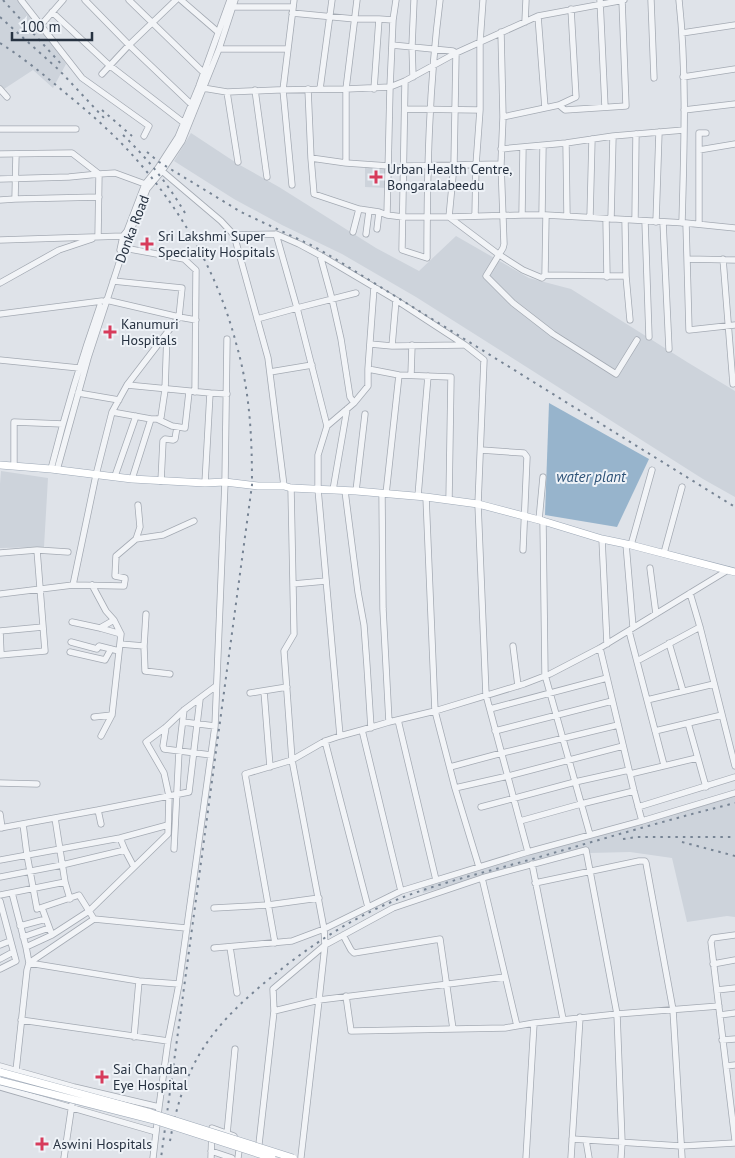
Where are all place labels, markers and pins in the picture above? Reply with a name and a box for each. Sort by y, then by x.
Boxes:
place label: Urban Health Centre, Bongaralabeedu [387,160,513,194]
marker: Urban Health Centre, Bongaralabeedu [369,170,383,184]
place label: Sri Lakshmi Super Speciality Hospitals [158,227,275,261]
marker: Sri Lakshmi Super Speciality Hospitals [140,237,154,251]
place label: Kanumuri Hospitals [121,315,179,349]
marker: Kanumuri Hospitals [103,325,117,339]
place label: Sai Chandan Eye Hospital [113,1060,188,1094]
marker: Sai Chandan Eye Hospital [95,1070,109,1084]
place label: Aswini Hospitals [53,1135,152,1153]
marker: Aswini Hospitals [35,1137,49,1151]

